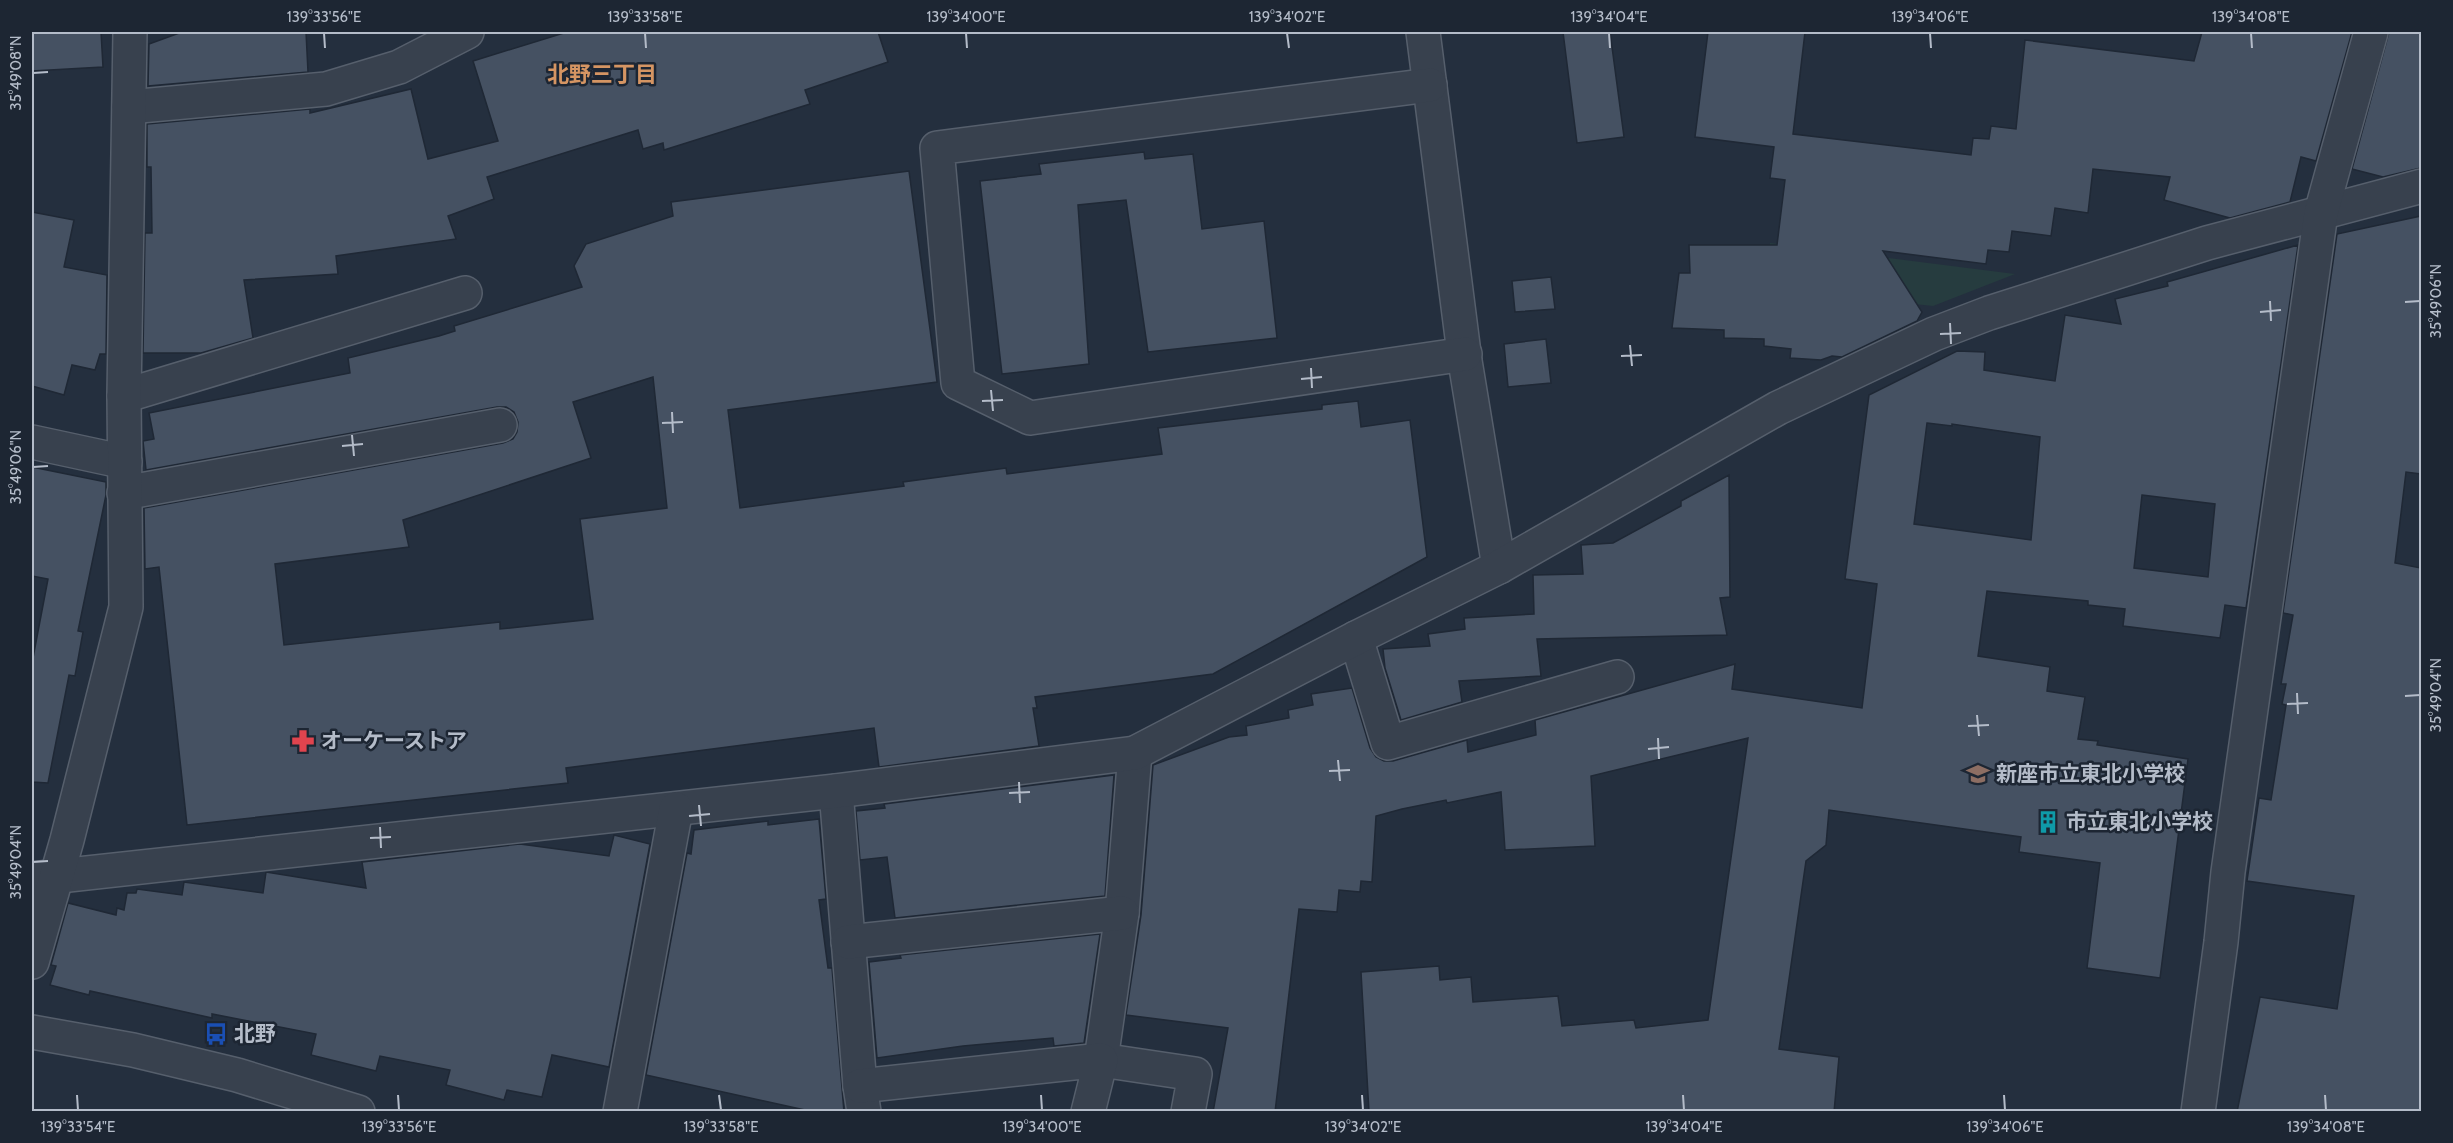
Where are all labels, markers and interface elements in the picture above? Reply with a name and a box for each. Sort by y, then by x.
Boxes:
text: 139°33'56"E [287,8,361,26]
text: 139°33'58"E [607,8,683,26]
text: 139°34'00"E [926,8,1006,26]
text: 139°34'02"E [1249,8,1325,26]
text: 139°34'04"E [1570,8,1648,26]
text: 139°34'06"E [1891,8,1969,26]
text: 139°34'08"E [2212,8,2290,26]
text: 35°49'08"N [7,36,25,110]
district label: 北野三丁目 [547,61,657,88]
text: 35°49'06"N [2427,264,2445,338]
text: 35°49'06"N [7,430,25,504]
text: 35°49'04"N [2427,658,2445,732]
pharmacy icon: オーケーストア [290,728,316,754]
place label: オーケーストア [321,728,467,753]
school or university icon: 新座市立東北小学校 [1965,761,1991,787]
place label: 新座市立東北小学校 [1996,761,2185,786]
building icon: 市立東北小学校 [2035,809,2061,835]
place label: 市立東北小学校 [2066,809,2213,834]
text: 35°49'04"N [7,825,25,899]
bus stop icon: 北野 [203,1021,229,1047]
place label: 北野 [234,1021,276,1046]
text: 139°33'54"E [41,1118,115,1136]
text: 139°33'56"E [362,1118,436,1136]
text: 139°33'58"E [683,1118,759,1136]
text: 139°34'00"E [1002,1118,1082,1136]
text: 139°34'02"E [1325,1118,1401,1136]
text: 139°34'04"E [1645,1118,1723,1136]
text: 139°34'06"E [1966,1118,2044,1136]
text: 139°34'08"E [2287,1118,2365,1136]

